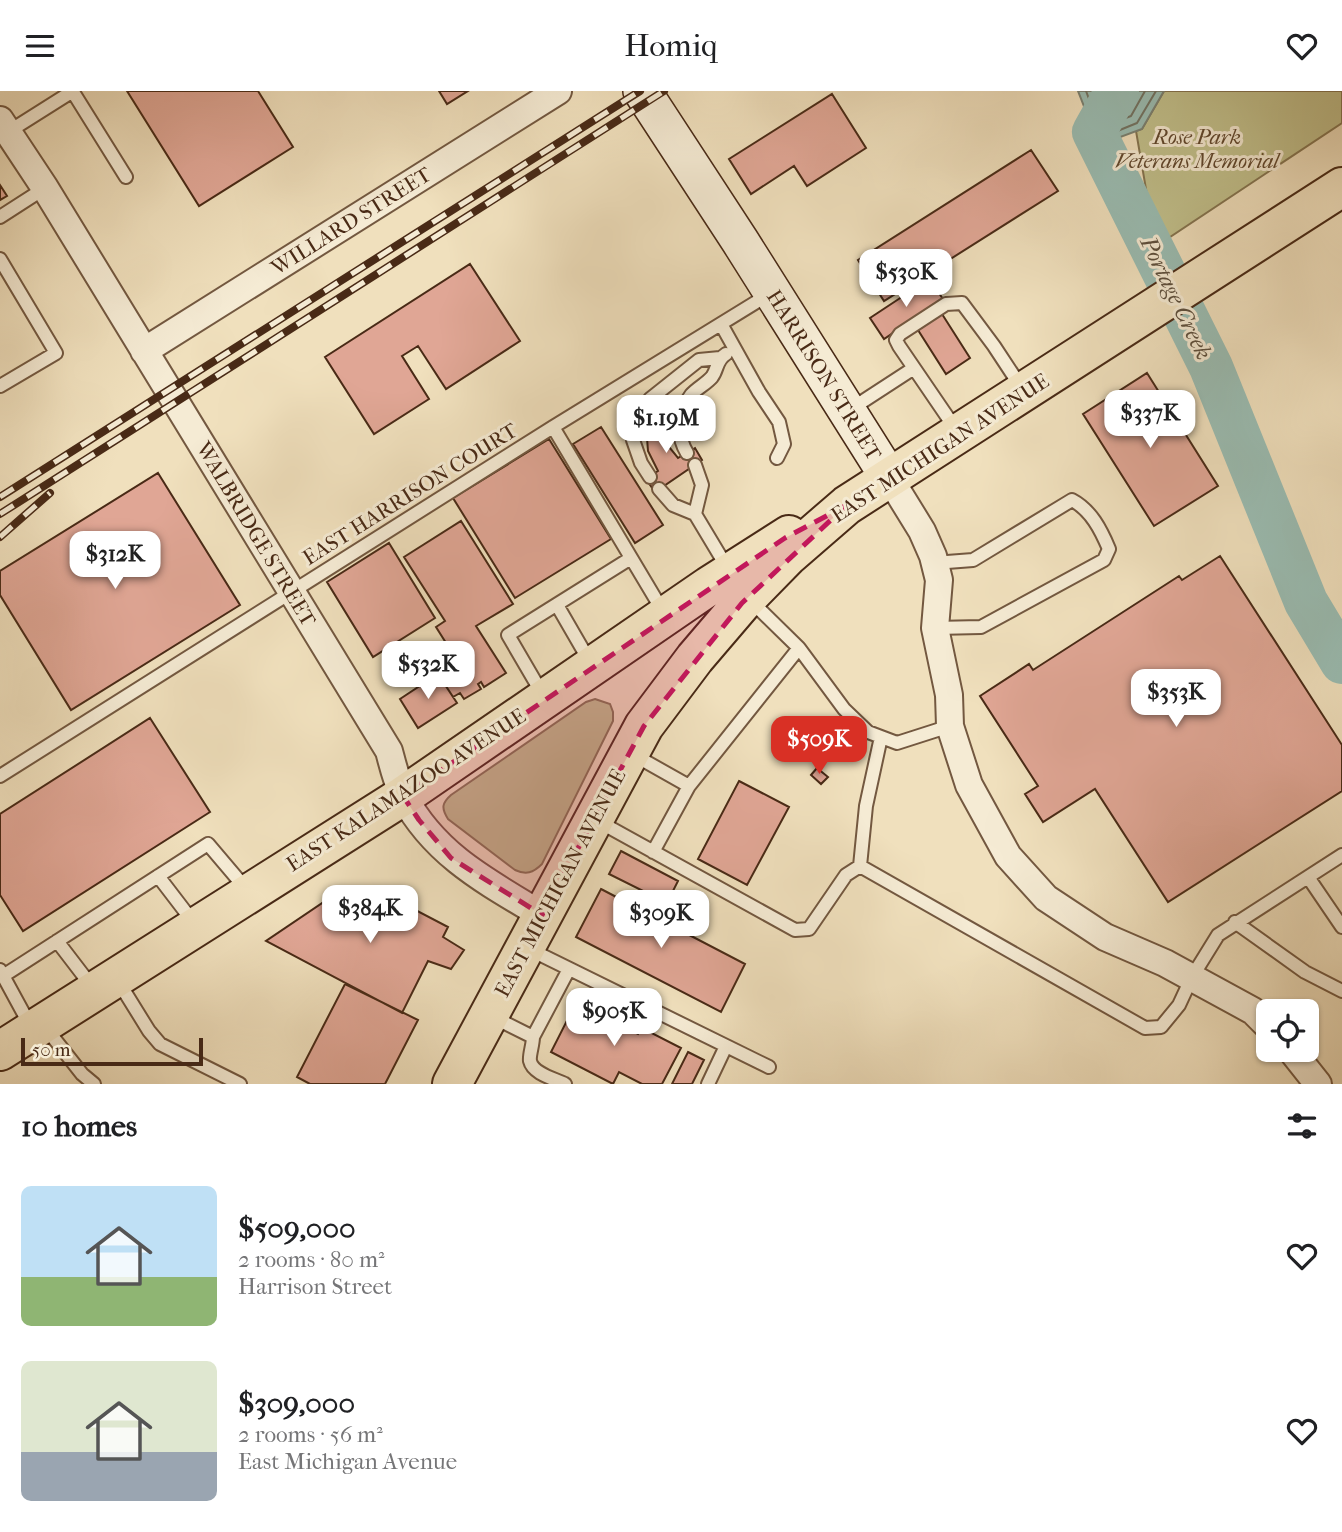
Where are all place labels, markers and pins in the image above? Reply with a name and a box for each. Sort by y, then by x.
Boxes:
pin: $530K [857,249,955,309]
pin: $337K [1101,391,1199,450]
pin: $1.19M [609,395,723,455]
pin: $312K [66,531,164,591]
pin: $532K [379,641,477,701]
pin: $353K [1127,669,1225,729]
pin: $509K [770,717,868,776]
pin: $384K [321,885,419,945]
pin: $309K [612,891,710,950]
pin: $905K [565,989,663,1048]

